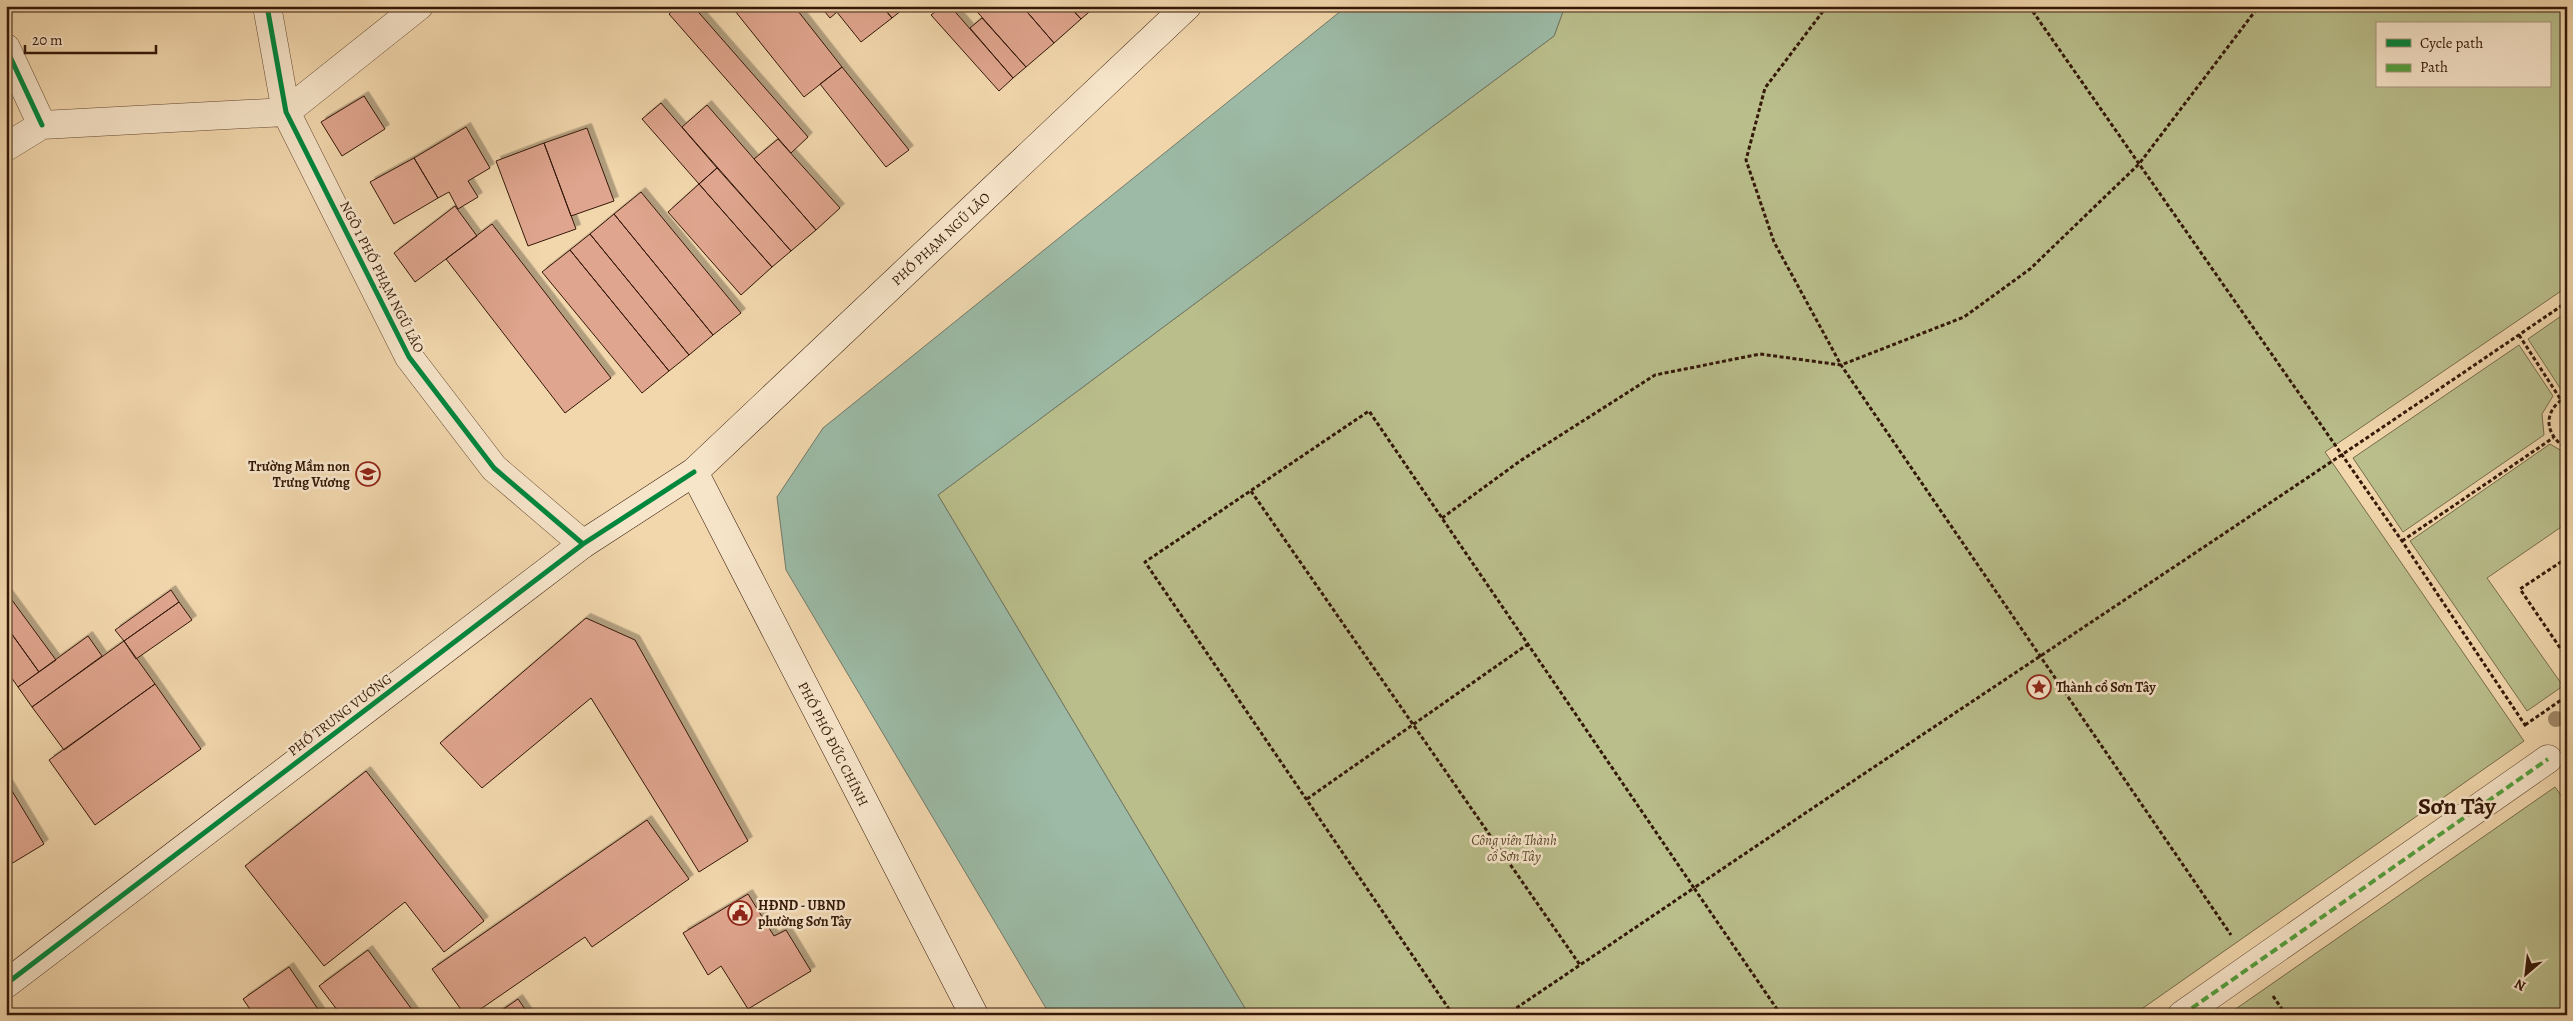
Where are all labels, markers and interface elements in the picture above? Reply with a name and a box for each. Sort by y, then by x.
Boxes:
scale bar [25,22,156,54]
legend [2376,22,2550,88]
text: 20 m [32,30,63,50]
text: Cycle path [2420,33,2483,53]
text: Path [2420,57,2448,77]
street label: PHỐ PHẠM NGŨ LÃO [887,187,995,290]
street label: NGÕ 1 PHỐ PHẠM NGŨ LÃO [335,197,430,356]
place label: Trường Mầm non Trưng Vương [248,457,351,492]
school or university icon: Trường Mầm non Trưng Vương [355,461,381,487]
street label: PHỐ TRƯNG VƯƠNG [283,669,396,760]
place icon: Thành cổ Sơn Tây [2026,674,2052,700]
street label: PHỐ PHÓ ĐỨC CHÍNH [793,678,874,810]
place label: Thành cổ Sơn Tây [2056,678,2156,697]
district label: Sơn Tây [2418,790,2497,822]
park label: Công viên Thành cổ Sơn Tây [1471,831,1557,866]
place label: HĐND - UBND phường Sơn Tây [758,896,852,931]
public building icon: HĐND - UBND phường Sơn Tây [727,900,753,926]
north arrow [2500,948,2550,998]
text: N [2511,974,2529,996]

